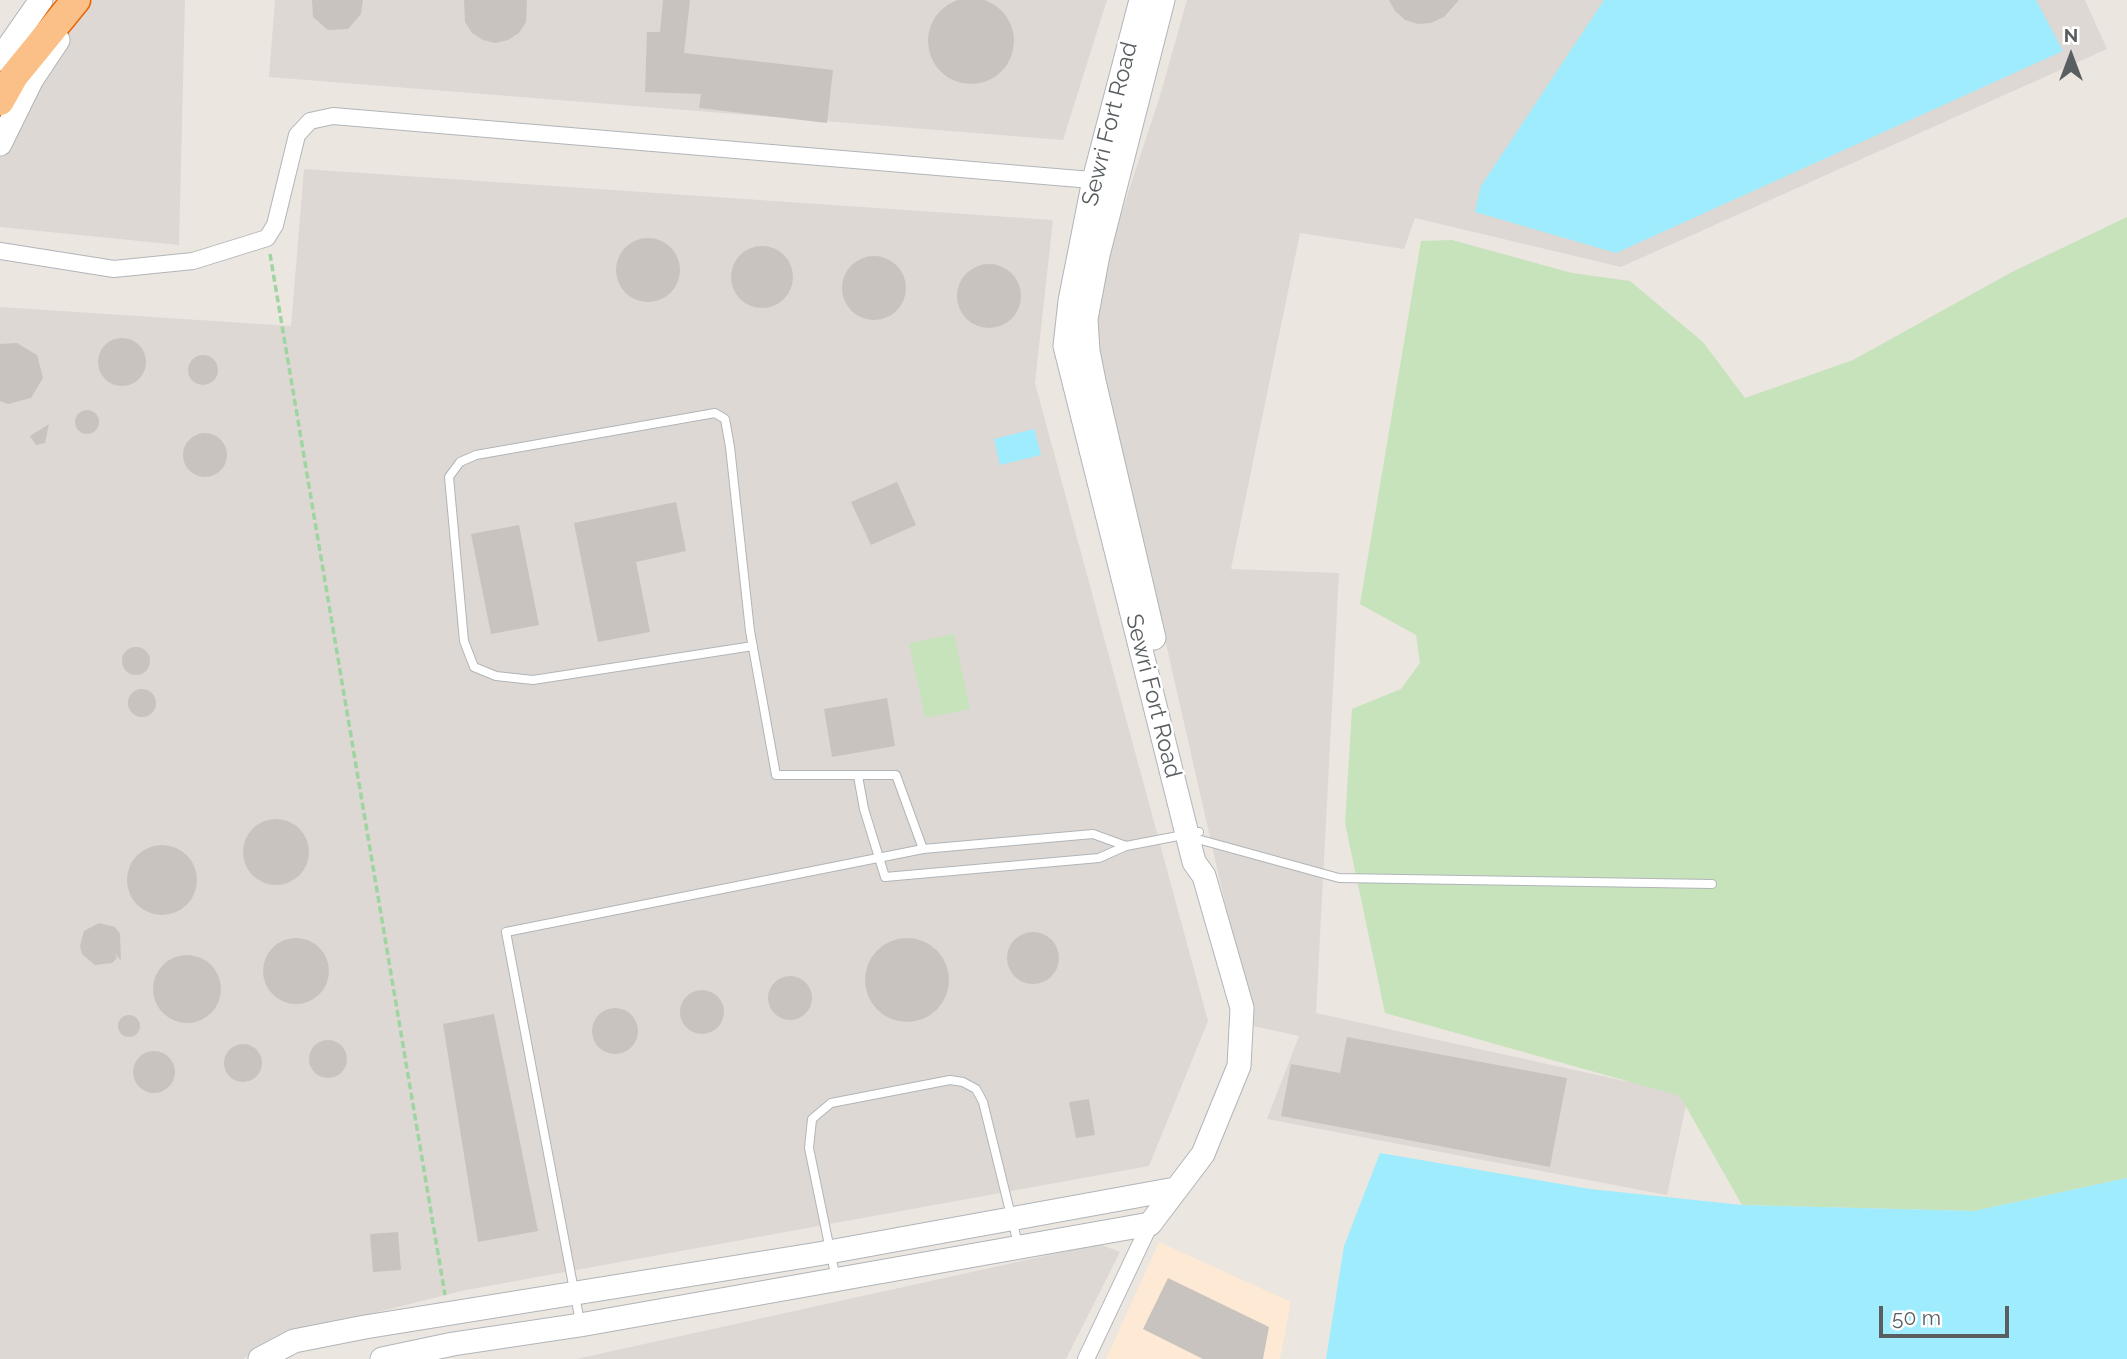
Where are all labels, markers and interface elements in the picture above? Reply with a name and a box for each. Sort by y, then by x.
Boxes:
north arrow [2036,21,2106,91]
text: N [2064,24,2078,46]
street label: Sewri Fort Road [1076,39,1144,209]
street label: Sewri Fort Road [1119,611,1187,781]
scale bar [1882,1292,2011,1336]
text: 50 m [1892,1305,1941,1330]

